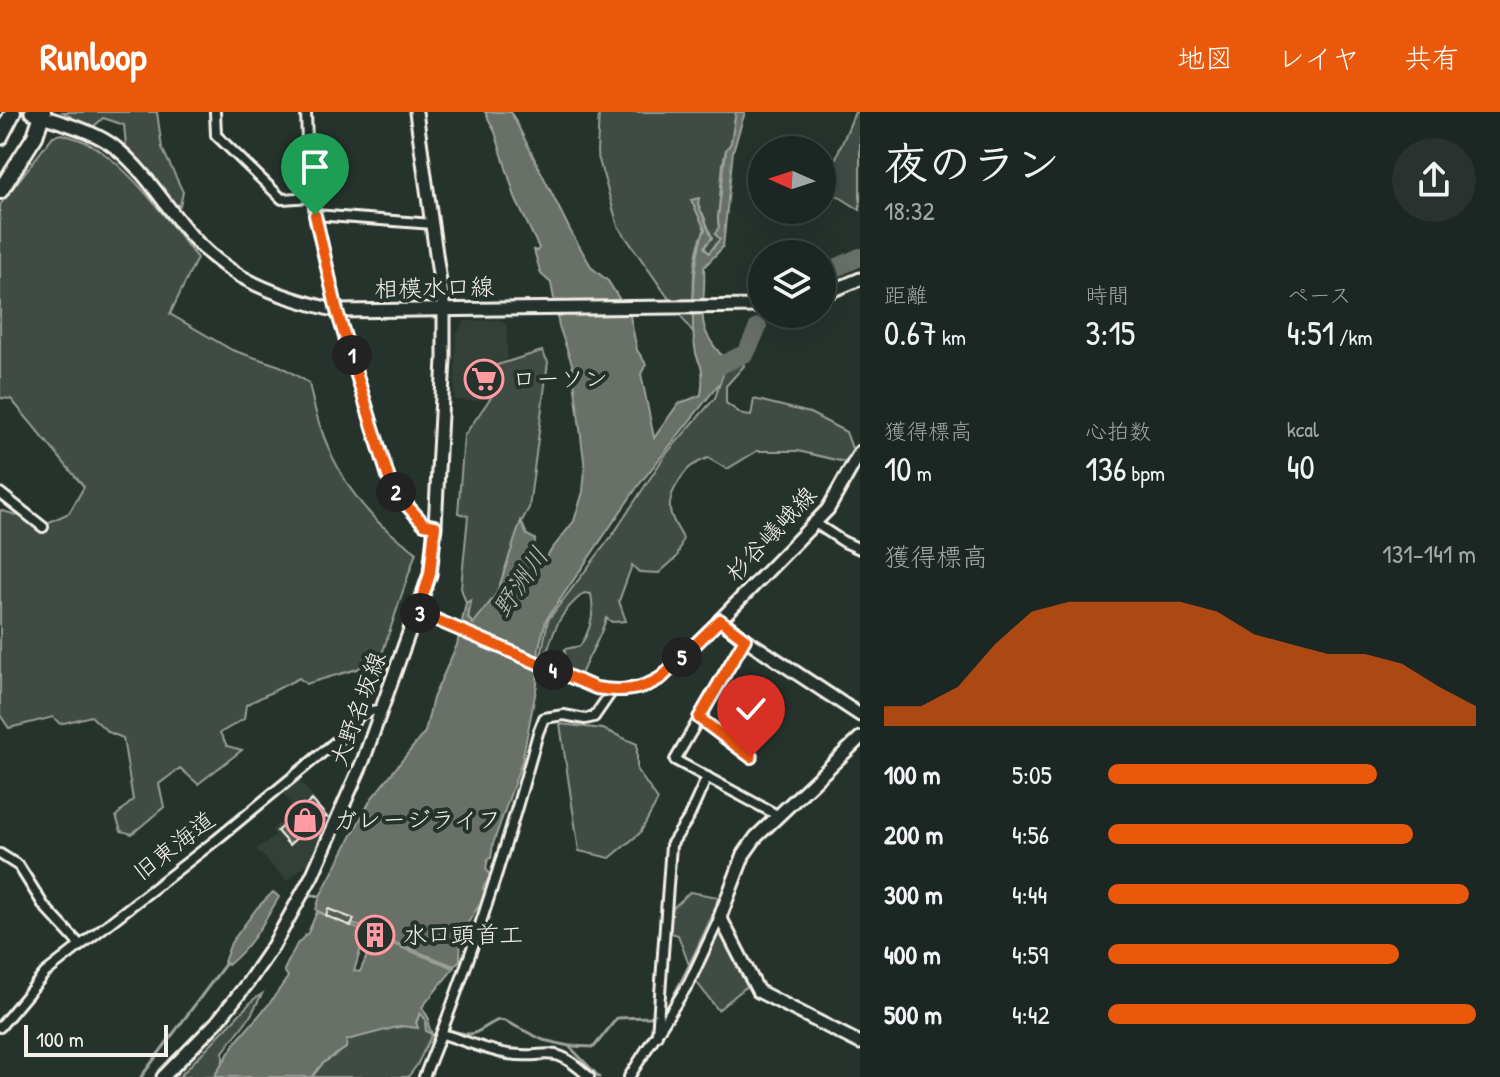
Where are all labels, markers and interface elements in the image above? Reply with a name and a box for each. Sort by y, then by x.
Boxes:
text: Runloop [40,30,147,82]
text: 地図 [1177,39,1233,77]
text: レイヤ [1277,39,1360,77]
text: 共有 [1404,39,1460,77]
pin [281,133,349,215]
text: 夜のラン [884,133,1060,193]
north arrow [748,136,836,224]
map controls [748,136,836,328]
button: share [1392,138,1476,222]
icon: arrive [293,145,337,189]
text: 18:32 [884,193,935,228]
button: layers [748,240,836,328]
street label: 相模水口線 [374,270,494,304]
text: 距離 [884,280,928,310]
text: 時間 [1085,280,1129,310]
text: ペース [1287,280,1351,310]
text: 0.67 [884,310,937,356]
text: 3:15 [1085,310,1135,356]
text: 4:51 [1287,310,1334,356]
text: km [937,322,966,352]
text: /km [1334,322,1373,352]
pin: 1 [332,335,372,375]
text: 1 [348,340,356,370]
supermarket icon: ローソン [463,358,505,400]
place label: ローソン [512,362,608,394]
text: kcal [1287,414,1319,444]
text: 獲得標高 [884,416,972,446]
text: 心拍数 [1085,416,1151,446]
text: 40 [1287,444,1315,490]
text: 10 [884,446,912,492]
text: 136 [1085,446,1126,492]
text: m [912,458,932,488]
text: bpm [1126,458,1165,488]
pin: 2 [376,472,416,512]
text: 2 [391,477,401,507]
street label: 杉谷嶬峨線 [718,479,823,588]
text: 131–141 m [1382,536,1476,571]
text: 獲得標高 [884,539,988,574]
water label: 野洲川 [483,540,556,624]
pin: 3 [400,593,440,633]
text: 3 [415,598,425,628]
pin: 5 [662,637,702,677]
text: 5 [677,642,687,672]
street label: 大野名坂線 [322,647,393,771]
pin: 4 [533,650,573,690]
text: 4 [549,655,557,685]
pin [717,675,785,757]
icon: check [729,687,773,731]
text: 100 m [884,757,940,792]
text: 5:05 [1012,757,1052,792]
shop icon: ガレージライフ [284,799,326,841]
street label: 旧東海道 [126,803,221,887]
place label: ガレージライフ [333,803,501,835]
text: 200 m [884,817,943,852]
text: 4:56 [1012,817,1049,852]
text: 300 m [884,877,943,912]
text: 4:44 [1012,877,1047,912]
building icon: 水口頭首工 [354,914,396,956]
place label: 水口頭首工 [403,918,523,950]
text: 400 m [884,937,941,972]
text: 4:59 [1012,937,1048,972]
text: 500 m [884,997,942,1032]
text: 4:42 [1012,997,1050,1032]
scale bar [24,1021,168,1057]
text: 100 m [36,1024,84,1054]

